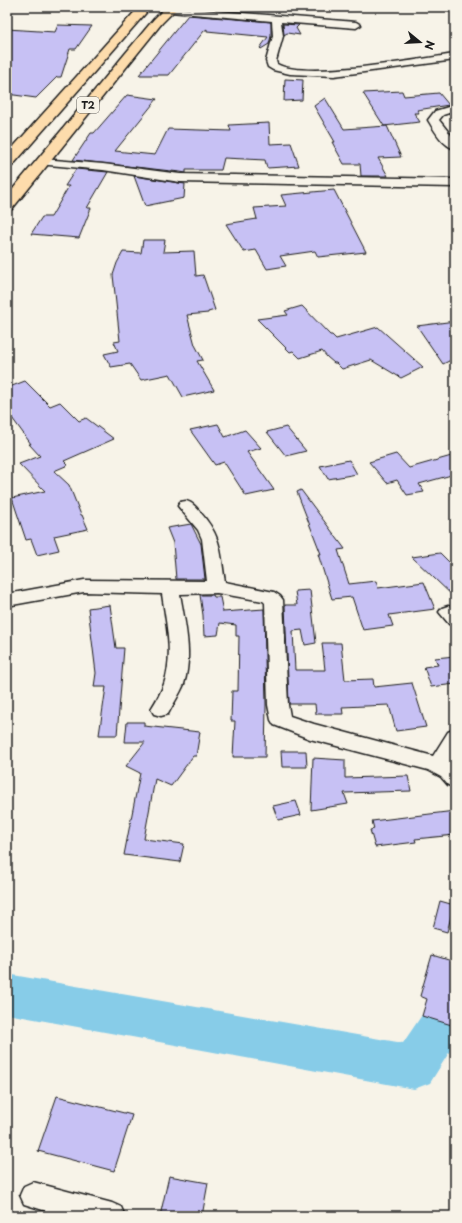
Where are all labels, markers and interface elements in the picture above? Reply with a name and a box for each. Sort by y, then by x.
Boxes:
north arrow [400,22,440,62]
text: N [420,38,439,52]
road number: T2 [77,97,99,113]

